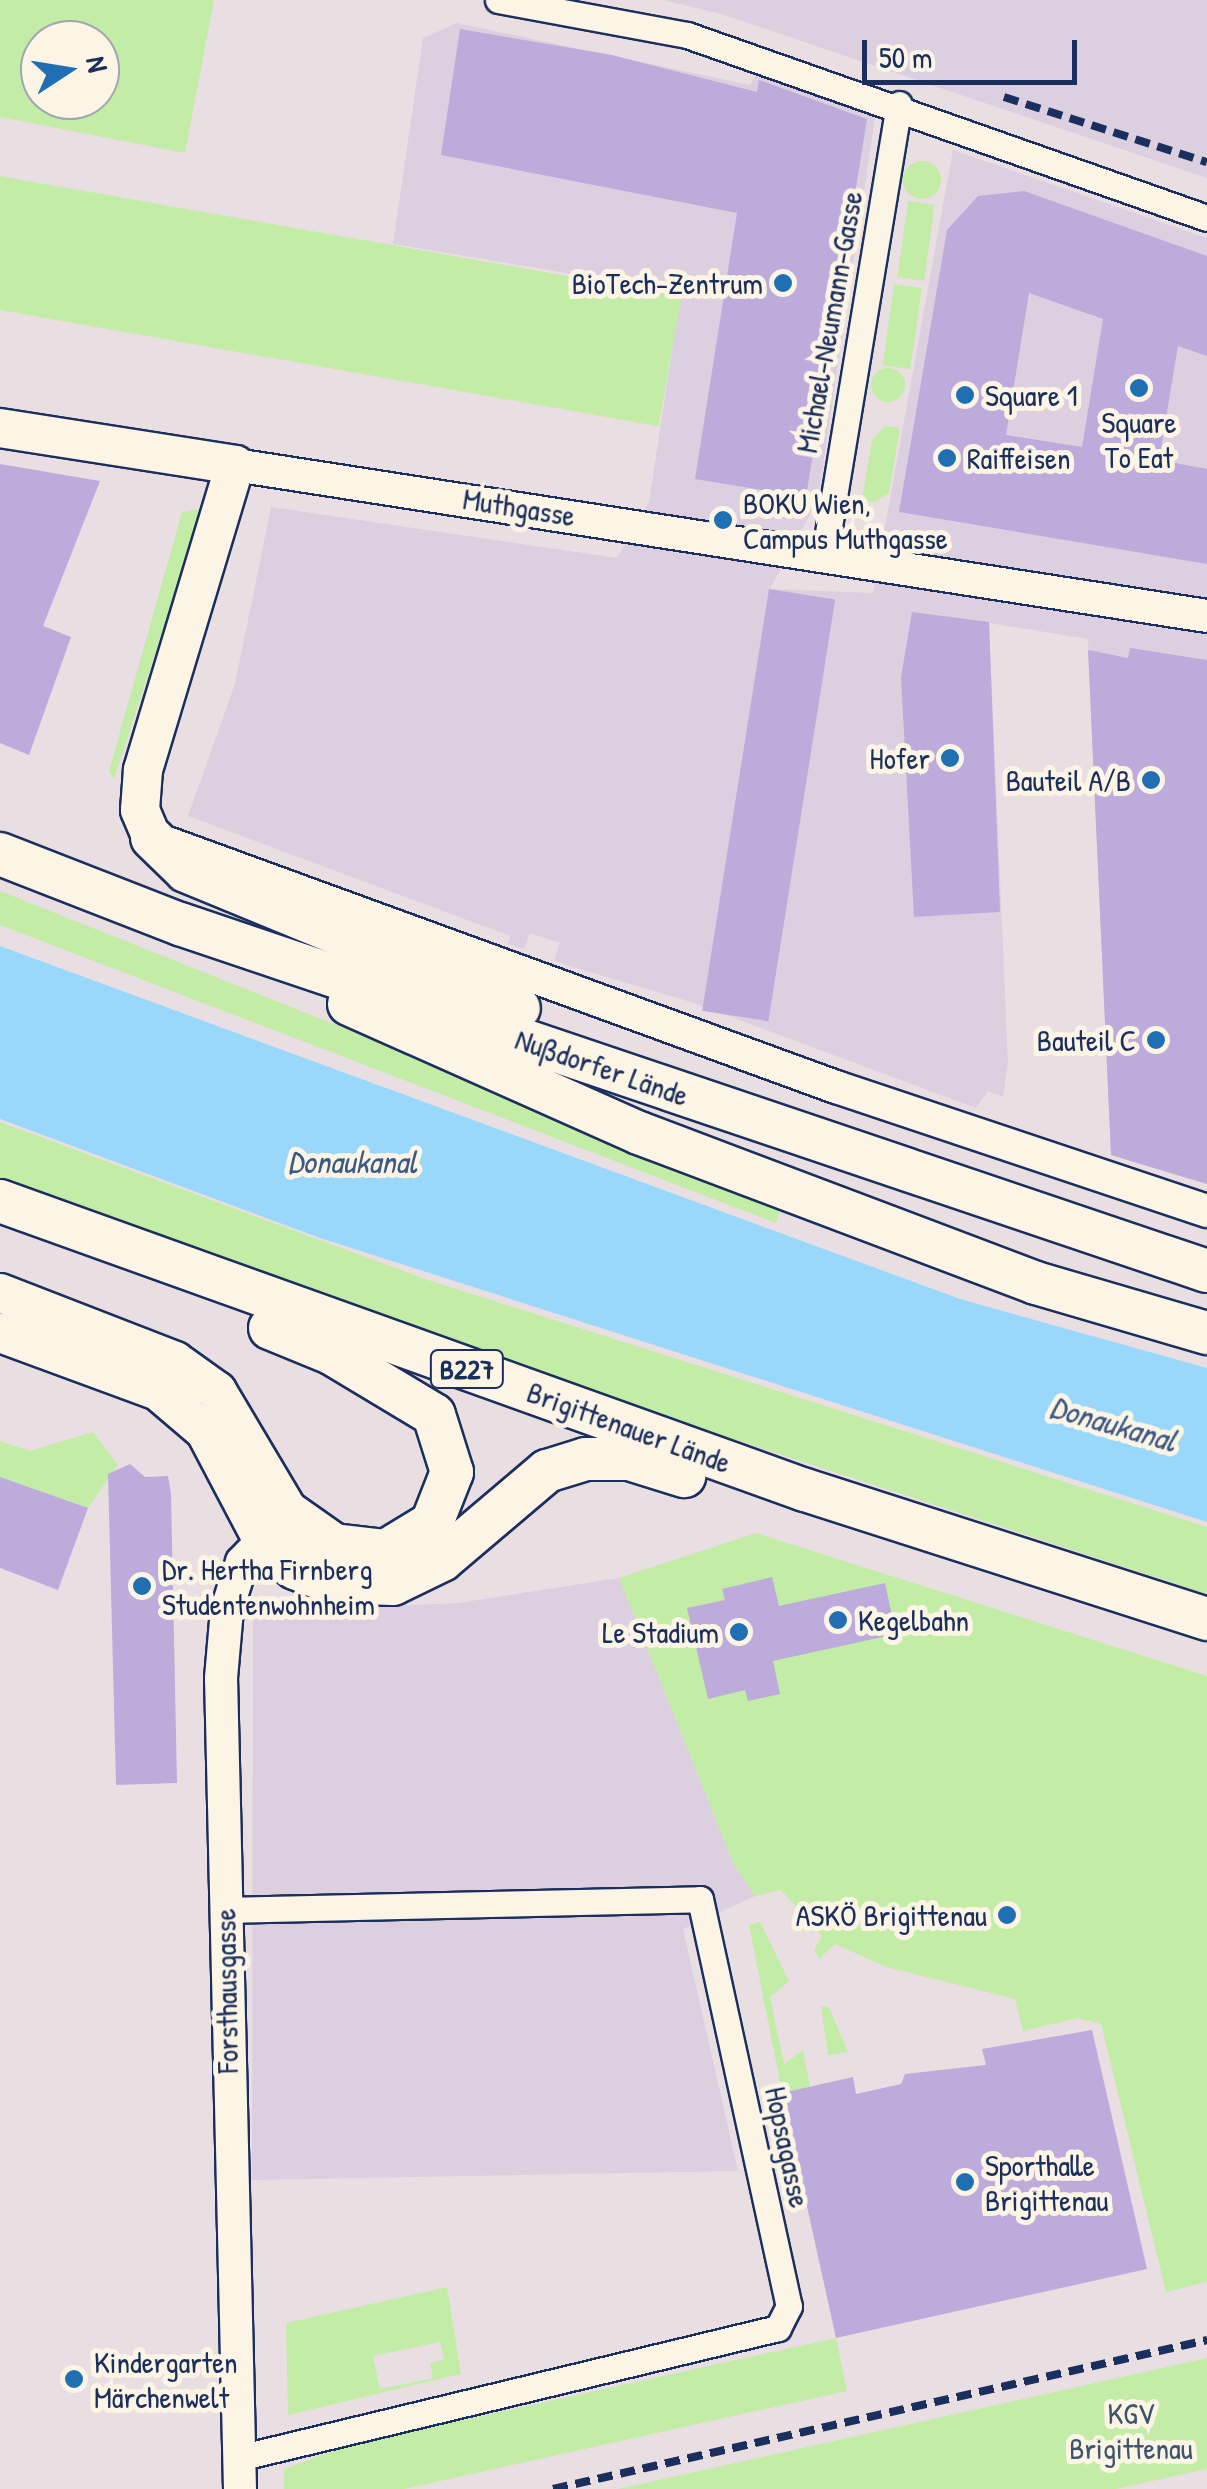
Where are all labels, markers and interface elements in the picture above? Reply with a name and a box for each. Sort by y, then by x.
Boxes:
north arrow [20,20,120,120]
scale bar [867,20,1082,82]
text: 50 m [879,37,932,77]
text: N [77,53,118,75]
street label: Michael-Neumann-Gasse [788,188,870,456]
place label: BioTech-Zentrum [572,265,763,301]
marker: BioTech-Zentrum [772,272,794,294]
place label: Square 1 [985,377,1078,413]
marker: Square To Eat [1128,377,1150,399]
marker: Square 1 [954,384,976,406]
place label: Square To Eat [1102,404,1176,474]
place label: Raiffeisen [967,440,1071,476]
marker: Raiffeisen [936,447,958,469]
street label: Muthgasse [460,480,578,534]
place label: BOKU Wien, Campus Muthgasse [743,485,948,556]
marker: BOKU Wien, Campus Muthgasse [712,509,734,531]
place label: Hofer [870,740,930,776]
marker: Hofer [939,747,961,769]
place label: Bauteil A/B [1006,762,1131,798]
marker: Bauteil A/B [1140,769,1162,791]
street label: Nußdorfer Lände [511,1021,693,1113]
place label: Bauteil C [1037,1022,1136,1058]
marker: Bauteil C [1145,1029,1167,1051]
water label: Donaukanal [287,1143,417,1181]
road number: B227 [430,1346,504,1392]
street label: Brigittenauer Lände [522,1373,736,1481]
water label: Donaukanal [1046,1388,1180,1460]
place label: Dr. Hertha Firnberg Studentenwohnheim [162,1551,375,1622]
marker: Dr. Hertha Firnberg Studentenwohnheim [131,1575,153,1597]
place label: Kegelbahn [858,1602,969,1638]
marker: Kegelbahn [827,1609,849,1631]
place label: Le Stadium [602,1614,719,1650]
marker: Le Stadium [728,1621,750,1643]
place label: ASKÖ Brigittenau [796,1897,987,1933]
marker: ASKÖ Brigittenau [996,1904,1018,1926]
street label: Forsthausgasse [207,1908,245,2074]
street label: Hopsagasse [758,2083,818,2211]
place label: Sporthalle Brigittenau [985,2147,1108,2218]
marker: Sporthalle Brigittenau [954,2171,976,2193]
place label: Kindergarten Märchenwelt [94,2344,238,2414]
marker: Kindergarten Märchenwelt [63,2368,85,2390]
park label: KGV Brigittenau [1069,2395,1193,2466]

